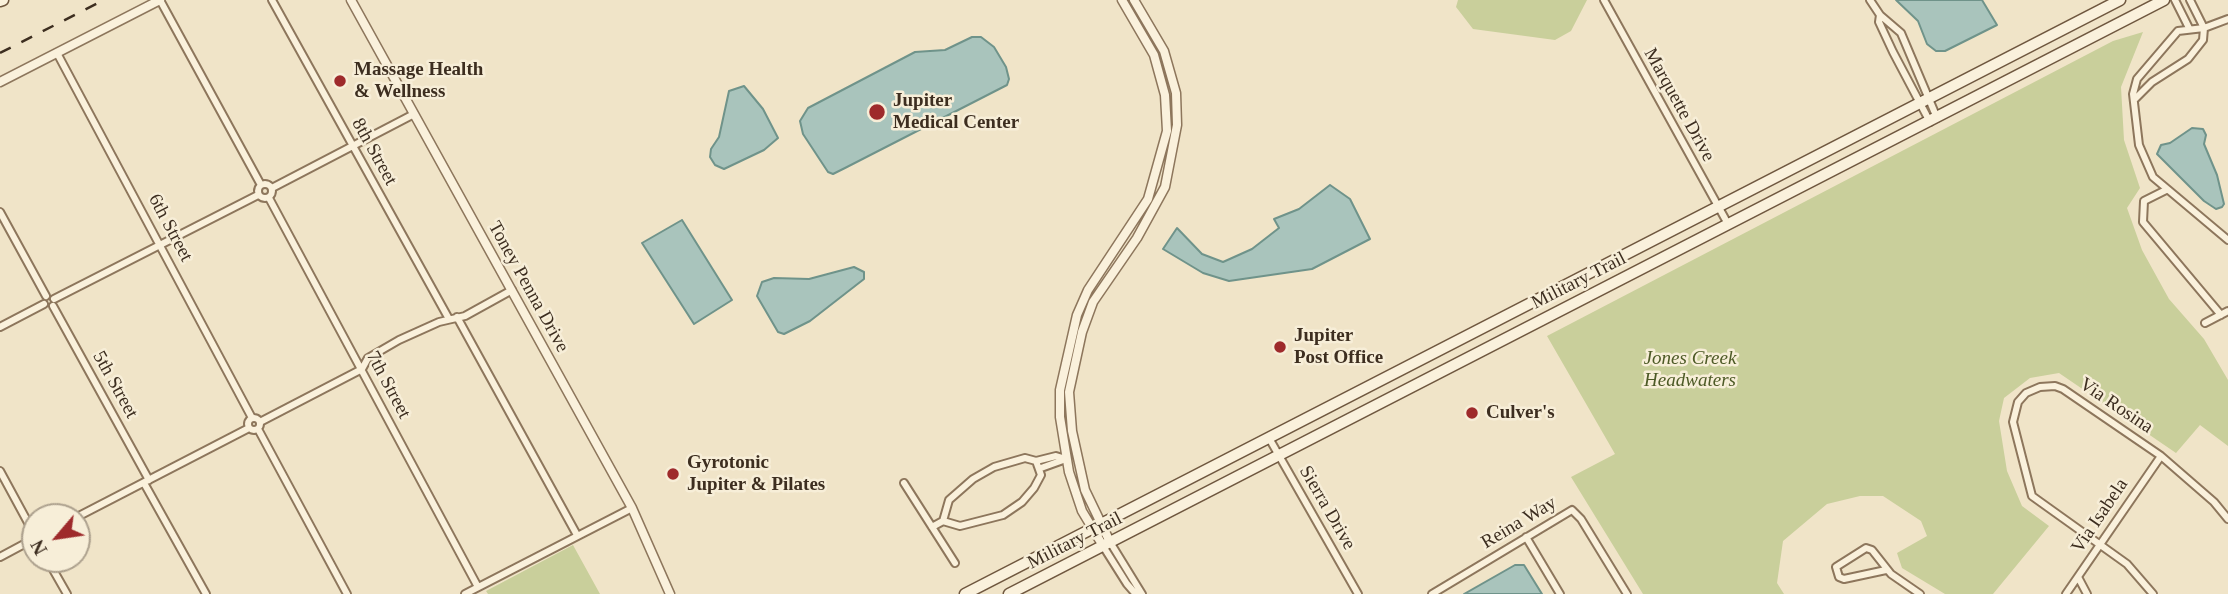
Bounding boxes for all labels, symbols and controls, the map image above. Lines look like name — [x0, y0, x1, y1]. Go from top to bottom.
street label: Marquette Drive — [1638, 44, 1720, 166]
place label: Massage Health & Wellness — [354, 59, 483, 103]
marker: Massage Health & Wellness — [332, 73, 348, 89]
place label: Jupiter Medical Center — [893, 90, 1019, 134]
marker: Jupiter Medical Center — [867, 102, 887, 122]
street label: 8th Street — [346, 114, 402, 190]
street label: 6th Street — [143, 190, 197, 266]
street label: Toney Penna Drive — [483, 217, 573, 357]
street label: Military Trail — [1528, 247, 1630, 315]
place label: Jupiter Post Office — [1294, 325, 1383, 369]
marker: Jupiter Post Office — [1272, 339, 1288, 355]
street label: 5th Street — [87, 347, 143, 423]
street label: 7th Street — [361, 347, 415, 423]
park label: Jones Creek Headwaters — [1644, 348, 1736, 392]
street label: Via Rosina — [2075, 373, 2157, 439]
place label: Culver's — [1486, 402, 1555, 424]
marker: Culver's — [1464, 405, 1480, 421]
place label: Gyrotonic Jupiter & Pilates — [687, 452, 825, 496]
street label: Sierra Drive — [1294, 462, 1360, 554]
marker: Gyrotonic Jupiter & Pilates — [665, 466, 681, 482]
street label: Via Isabela — [2067, 474, 2133, 558]
street label: Reina Way — [1477, 492, 1561, 554]
north arrow — [21, 503, 91, 573]
street label: Military Trail — [1024, 507, 1126, 575]
text: N — [26, 536, 51, 559]

